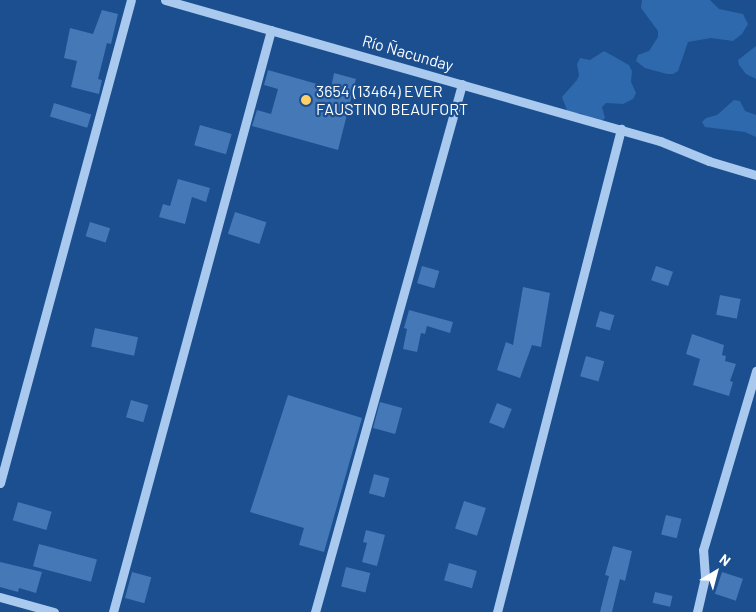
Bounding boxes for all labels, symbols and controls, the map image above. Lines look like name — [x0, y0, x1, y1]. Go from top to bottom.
street label: Río Ñacunday — [360, 31, 456, 75]
place label: 3654 (13464) EVER FAUSTINO BEAUFORT — [316, 81, 468, 119]
marker: 3654 (13464) EVER FAUSTINO BEAUFORT — [300, 94, 312, 106]
north arrow — [691, 547, 741, 597]
text: N — [716, 550, 734, 569]

